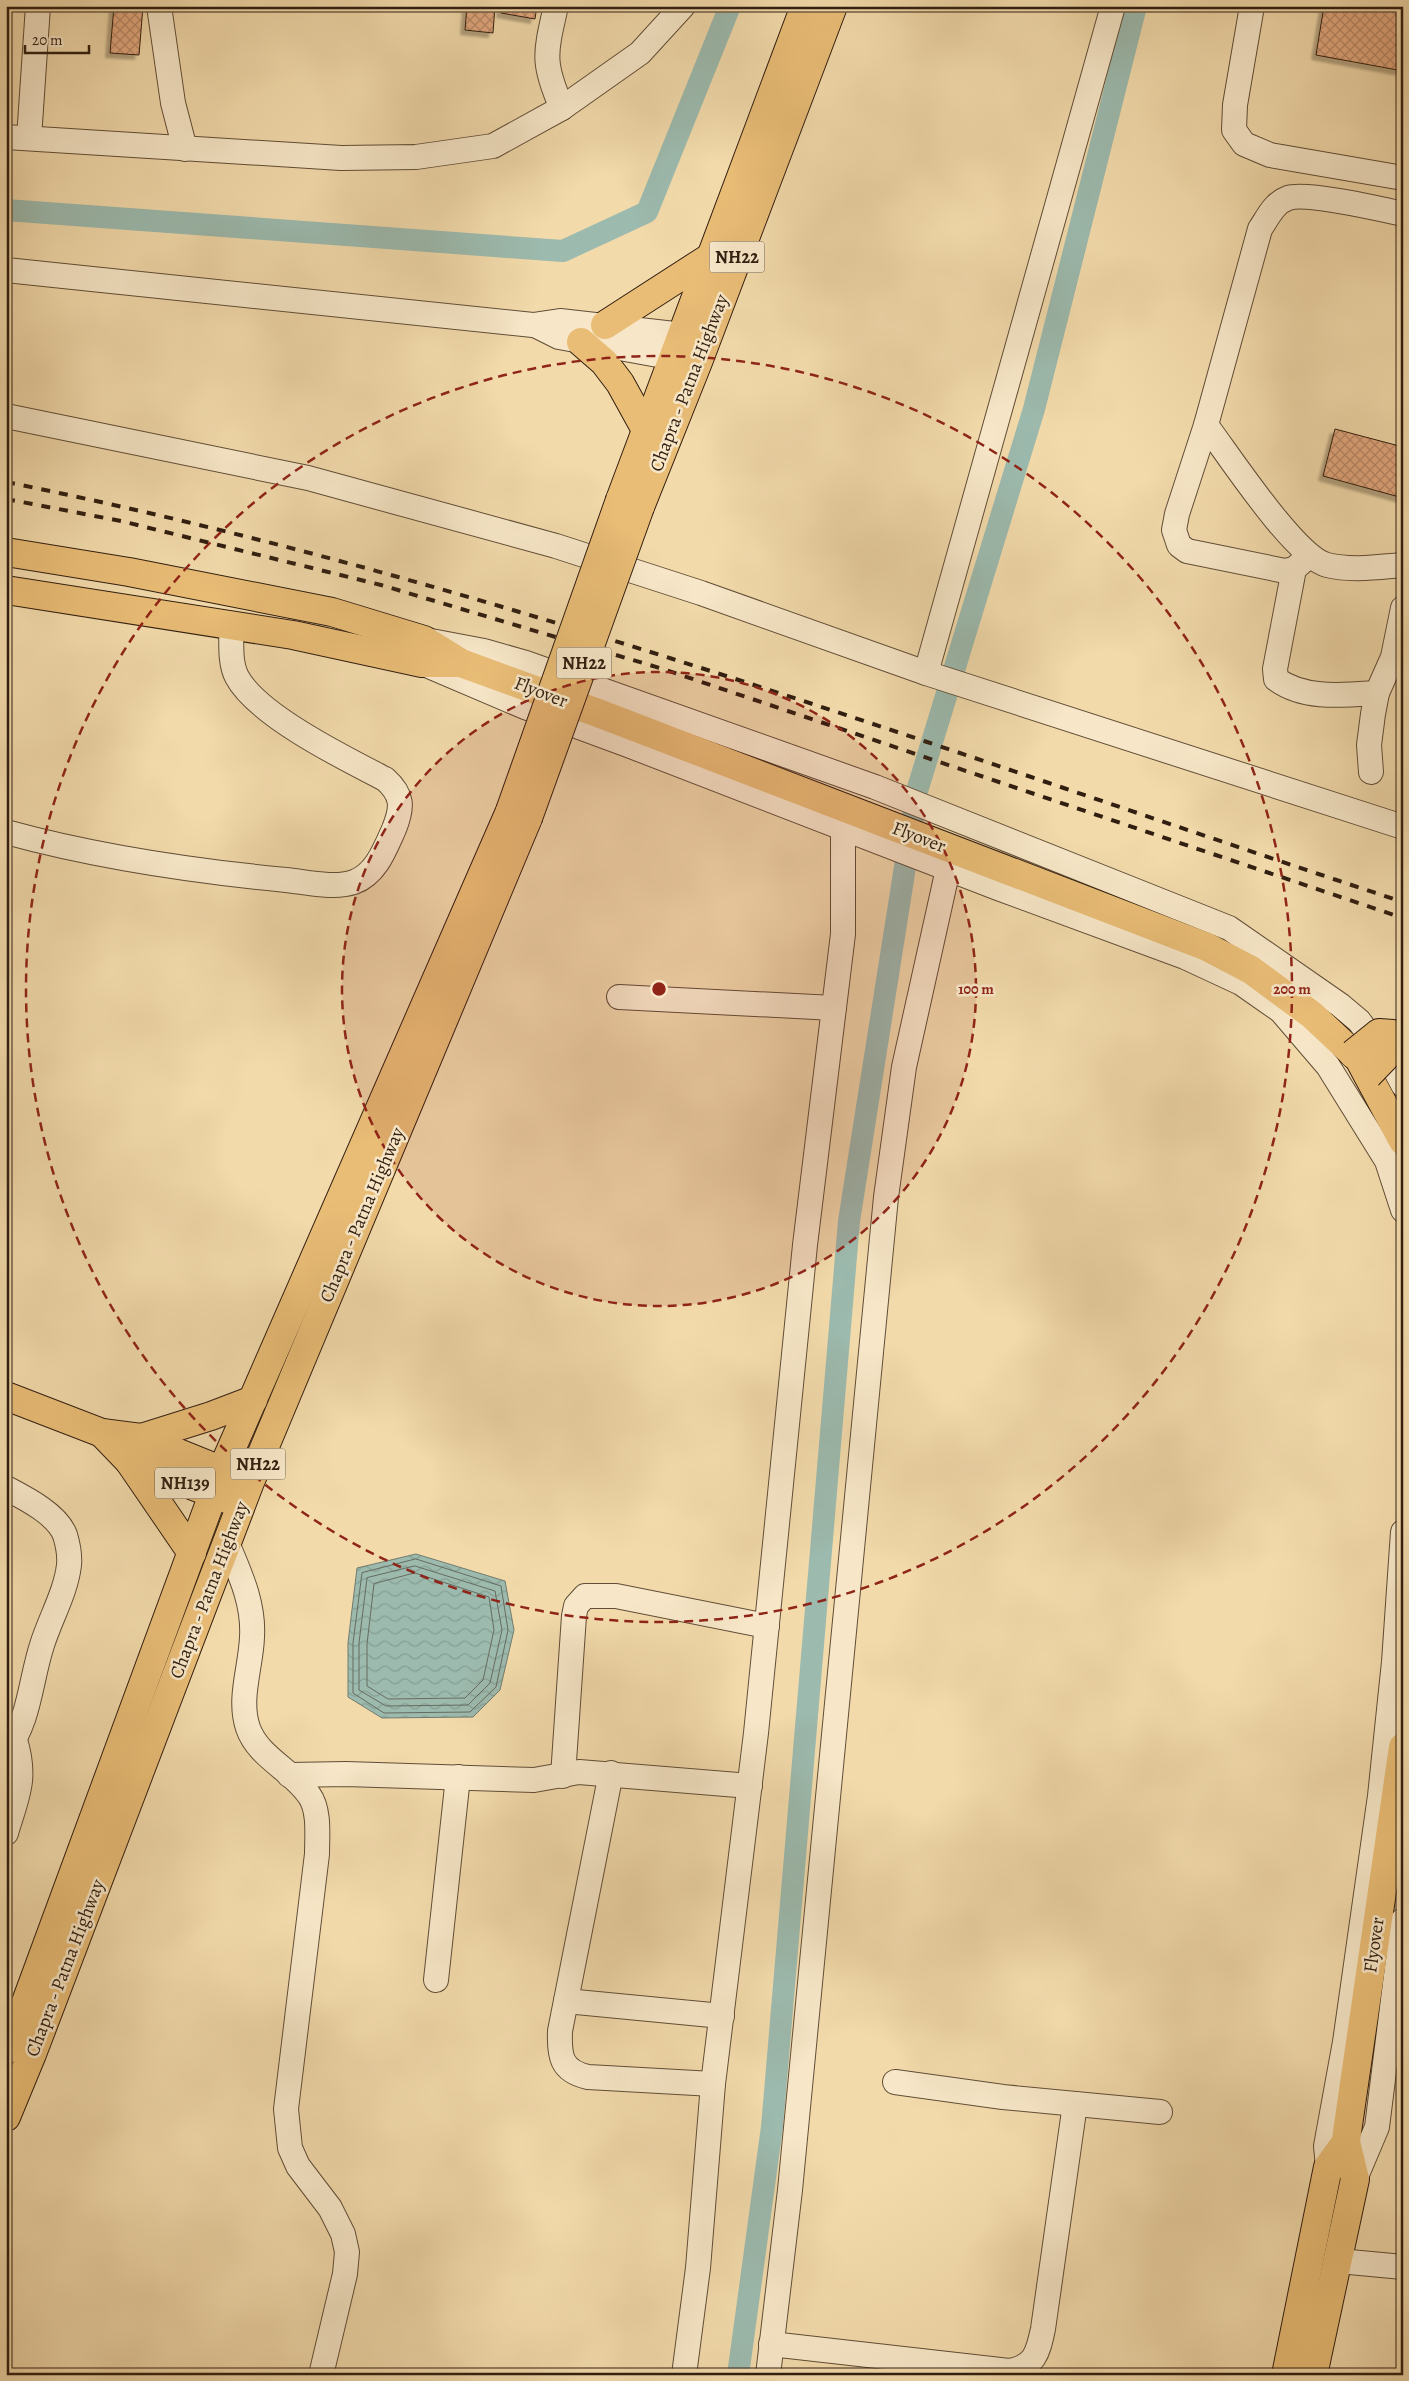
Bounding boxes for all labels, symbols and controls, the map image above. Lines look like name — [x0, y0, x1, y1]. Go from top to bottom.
scale bar — [25, 22, 89, 54]
text: 20 m — [32, 30, 63, 50]
road number: NH22 — [710, 242, 764, 272]
street label: Chapra - Patna Highway — [643, 290, 735, 475]
road number: NH22 — [556, 648, 612, 678]
street label: Flyover — [510, 670, 572, 714]
street label: Flyover — [888, 815, 950, 859]
text: 100 m — [958, 979, 994, 999]
text: 200 m — [1273, 979, 1311, 999]
centre of rings — [650, 980, 668, 998]
street label: Chapra - Patna Highway — [313, 1123, 411, 1307]
road number: NH22 — [230, 1448, 286, 1480]
road number: NH139 — [155, 1468, 215, 1499]
street label: Chapra - Patna Highway — [163, 1497, 255, 1682]
street label: Chapra - Patna Highway — [19, 1875, 111, 2060]
street label: Flyover — [1357, 1916, 1391, 1974]

